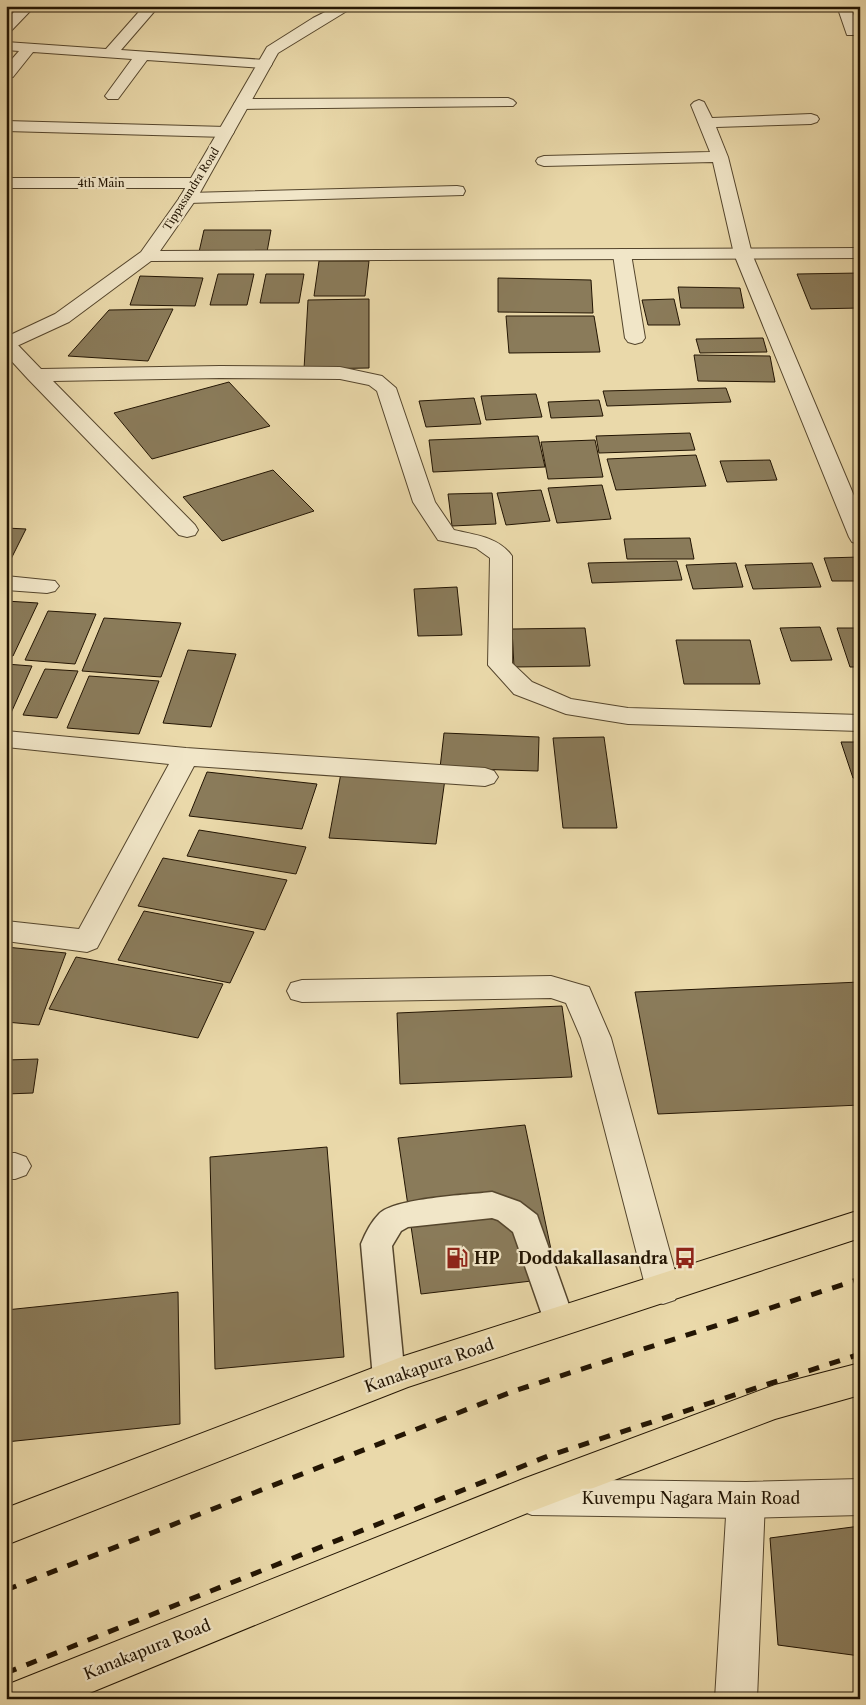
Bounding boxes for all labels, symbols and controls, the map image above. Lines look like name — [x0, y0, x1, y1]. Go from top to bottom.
street label: Tippasandra Road — [160, 145, 222, 233]
street label: 4th Main — [77, 176, 125, 190]
fuel station icon: HP — [444, 1245, 470, 1271]
bus stop icon: Doddakallasandra — [672, 1245, 698, 1271]
place label: HP — [474, 1248, 500, 1268]
place label: Doddakallasandra — [518, 1248, 669, 1268]
street label: Kanakapura Road — [362, 1333, 496, 1396]
street label: Kuvempu Nagara Main Road — [582, 1488, 801, 1508]
street label: Kanakapura Road — [81, 1614, 214, 1684]

